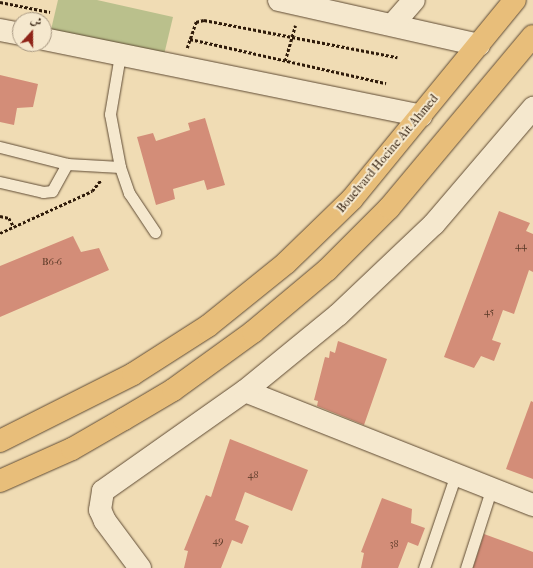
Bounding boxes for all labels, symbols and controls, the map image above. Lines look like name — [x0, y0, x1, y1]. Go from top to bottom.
north arrow — [12, 12, 52, 52]
text: ش — [29, 13, 44, 29]
street label: Bouelvard Hocine Ait Ahmed — [334, 92, 442, 216]
house number: 44 — [515, 241, 527, 253]
house number: B6-6 — [42, 257, 62, 269]
house number: 45 — [484, 307, 494, 319]
house number: 48 — [248, 470, 258, 482]
house number: 49 — [212, 536, 224, 548]
house number: 38 — [389, 539, 399, 551]

